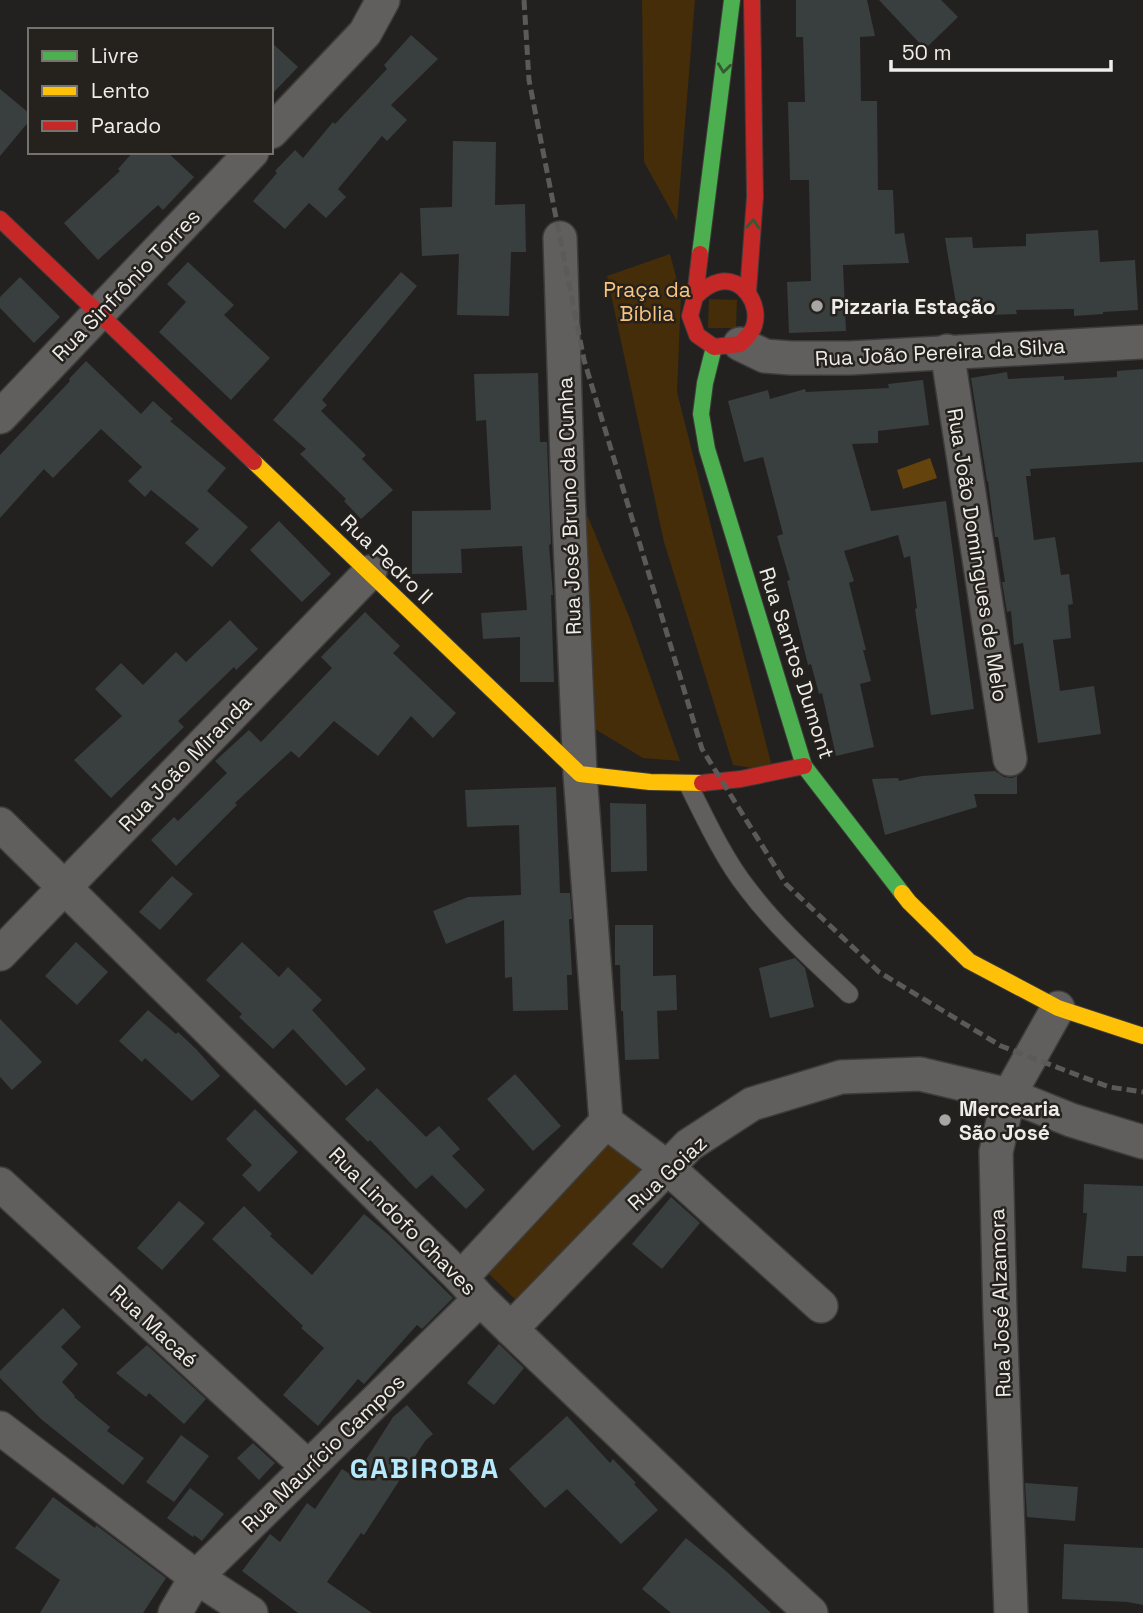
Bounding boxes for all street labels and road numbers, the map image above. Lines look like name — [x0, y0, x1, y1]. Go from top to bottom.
street label: Rua Sinfrônio Torres — [46, 203, 206, 367]
street label: Rua João Pereira da Silva — [814, 332, 1066, 372]
street label: Rua José Bruno da Cunha — [551, 376, 587, 636]
street label: Rua João Domingues de Melo — [941, 406, 1015, 704]
street label: Rua Pedro II — [335, 508, 439, 610]
street label: Rua Santos Dumont — [753, 564, 841, 762]
street label: Rua João Miranda — [113, 689, 257, 837]
street label: Rua Goiaz — [622, 1130, 712, 1216]
street label: Rua Lindofo Chaves — [323, 1141, 483, 1301]
street label: Rua José Alzamora — [983, 1208, 1017, 1398]
street label: Rua Macaé — [104, 1279, 204, 1373]
street label: Rua Maurício Campos — [236, 1368, 410, 1538]

